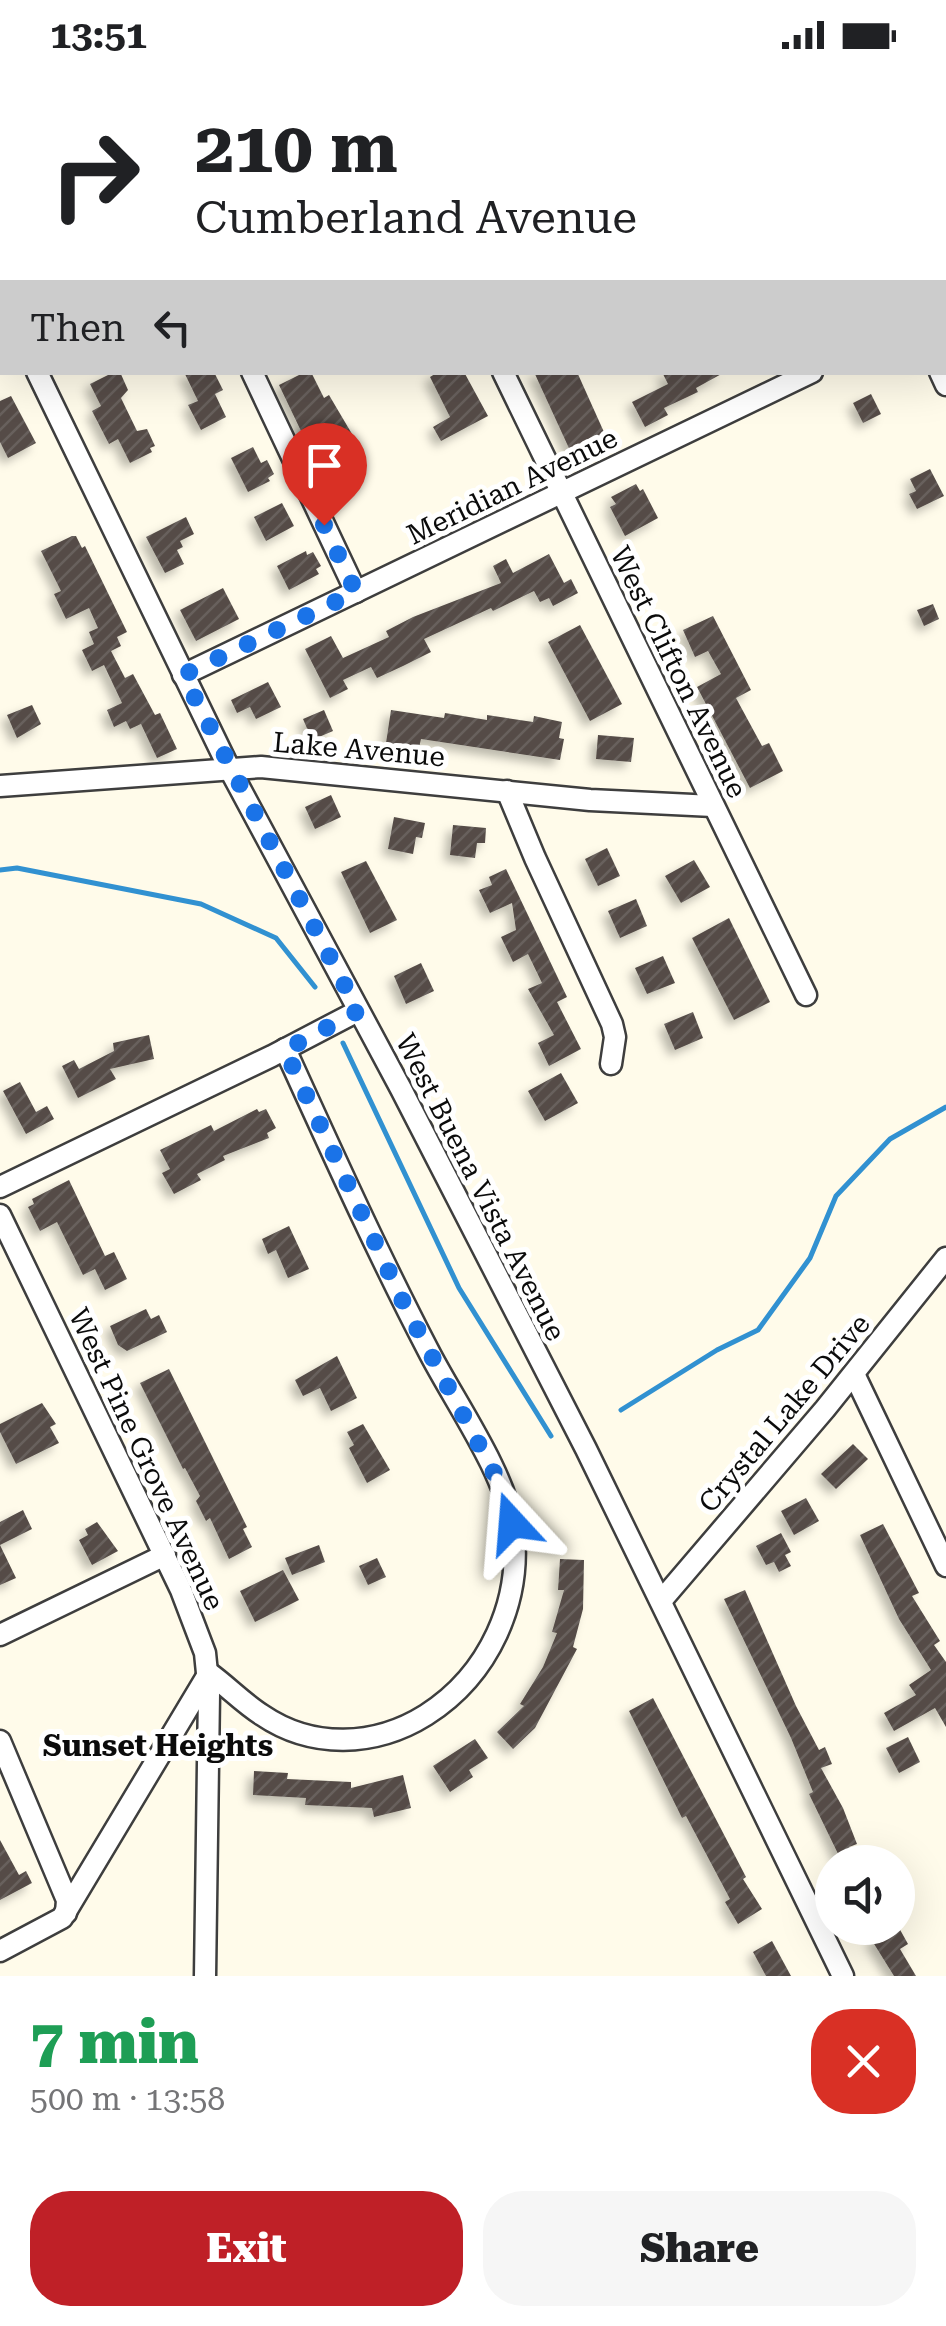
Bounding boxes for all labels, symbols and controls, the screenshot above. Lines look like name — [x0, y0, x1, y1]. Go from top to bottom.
text: 13:51 — [50, 13, 147, 57]
text: 210 m — [195, 107, 398, 189]
icon: right — [30, 110, 160, 240]
text: Cumberland Avenue — [195, 191, 637, 244]
icon: left — [145, 300, 200, 355]
text: Then — [30, 306, 125, 350]
street label: Meridian Avenue — [402, 421, 623, 552]
pin — [282, 423, 367, 526]
icon: arrive — [297, 438, 352, 493]
street label: West Clifton Avenue — [603, 541, 754, 803]
street label: Lake Avenue — [272, 726, 446, 773]
street label: West Buena Vista Avenue — [389, 1028, 572, 1346]
street label: West Pine Grove Avenue — [62, 1303, 231, 1615]
street label: Crystal Lake Drive — [692, 1308, 877, 1519]
position arrow — [460, 1471, 564, 1575]
district label: Sunset Heights — [43, 1728, 273, 1763]
map controls — [815, 1845, 915, 1945]
button: sound — [815, 1845, 915, 1945]
text: 7 min — [30, 2007, 199, 2078]
button: close — [811, 2009, 916, 2114]
text: 500 m · 13:58 — [30, 2080, 225, 2118]
button: Exit — [30, 2191, 463, 2306]
button: Share — [483, 2191, 916, 2306]

